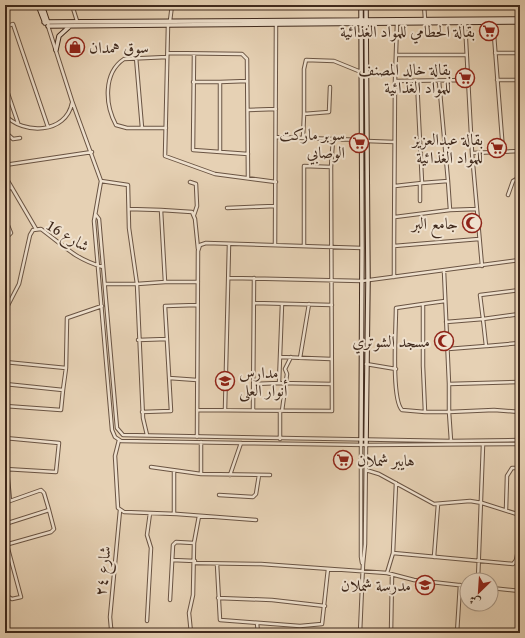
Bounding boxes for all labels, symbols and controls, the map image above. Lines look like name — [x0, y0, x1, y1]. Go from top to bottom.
place label: بقالة الحطامي للمواد الغذائية — [340, 19, 475, 44]
supermarket icon: بقالة الحطامي للمواد الغذائية — [478, 20, 500, 42]
place label: سوق همدان — [89, 35, 149, 59]
shop icon: سوق همدان — [64, 36, 86, 58]
place label: بقالة خالد المصنف للمواد الغذائية — [358, 57, 451, 99]
supermarket icon: بقالة خالد المصنف للمواد الغذائية — [454, 67, 476, 89]
place label: سوبر ماركت الوصابي — [279, 122, 345, 165]
place label: بقالة عبدالعزيز للمواد الغذائية — [410, 127, 483, 169]
supermarket icon: سوبر ماركت الوصابي — [348, 132, 370, 154]
supermarket icon: بقالة عبدالعزيز للمواد الغذائية — [486, 137, 508, 159]
place label: جامع البر — [410, 211, 458, 239]
mosque icon: جامع البر — [461, 212, 483, 234]
street label: شارع 16 — [41, 213, 94, 259]
place label: مسجد الشوتري — [352, 329, 430, 354]
mosque icon: مسجد الشوتري — [433, 330, 455, 352]
place label: مدارس أنوار العلى — [239, 360, 288, 402]
school or university icon: مدارس أنوار العلى — [214, 370, 236, 392]
place label: هايبر شملان — [357, 448, 415, 472]
supermarket icon: هايبر شملان — [332, 449, 354, 471]
street label: شارع ٢٤ — [87, 545, 119, 597]
north arrow — [459, 572, 499, 612]
place label: مدرسة شملان — [341, 573, 411, 597]
school or university icon: مدرسة شملان — [414, 574, 436, 596]
text: ش — [466, 591, 483, 611]

